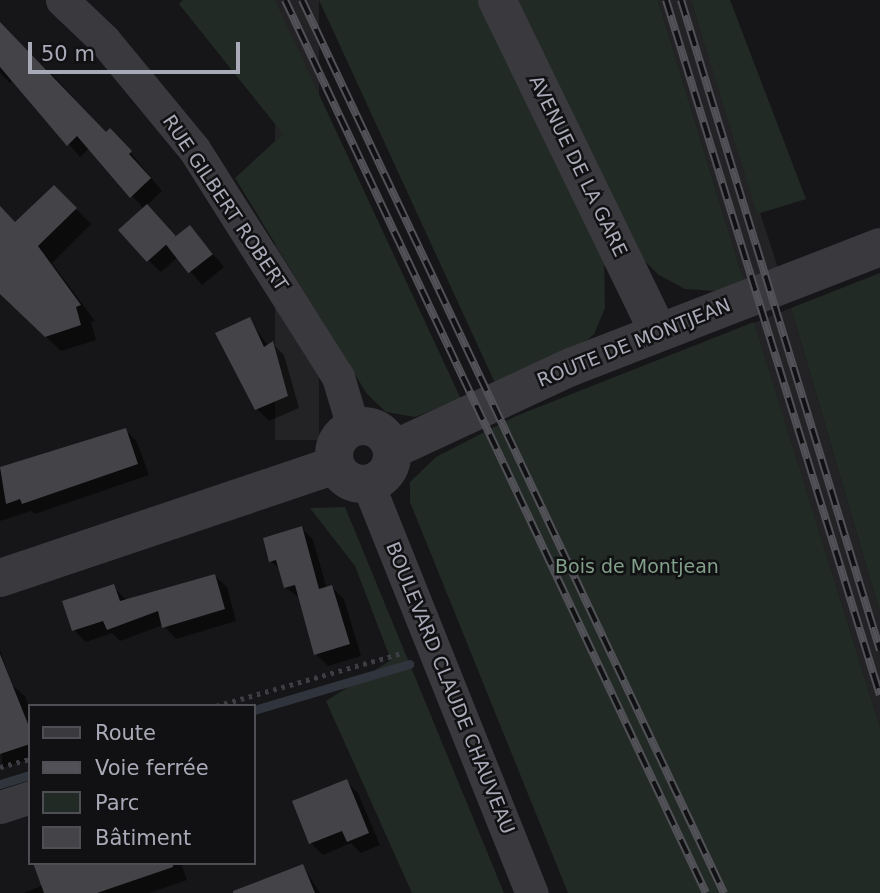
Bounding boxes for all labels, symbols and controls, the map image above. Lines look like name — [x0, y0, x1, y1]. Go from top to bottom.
scale bar — [32, 28, 243, 72]
text: 50 m — [41, 42, 95, 66]
street label: AVENUE DE LA GARE — [524, 72, 632, 260]
street label: RUE GILBERT ROBERT — [158, 111, 292, 295]
street label: ROUTE DE MONTJEAN — [534, 294, 734, 392]
street label: BOULEVARD CLAUDE CHAUVEAU — [381, 539, 519, 837]
park label: Bois de Montjean — [555, 556, 719, 578]
legend — [28, 704, 256, 865]
text: Route — [95, 721, 156, 745]
text: Voie ferrée — [95, 756, 209, 780]
text: Parc — [95, 791, 139, 815]
text: Bâtiment — [95, 826, 191, 850]

